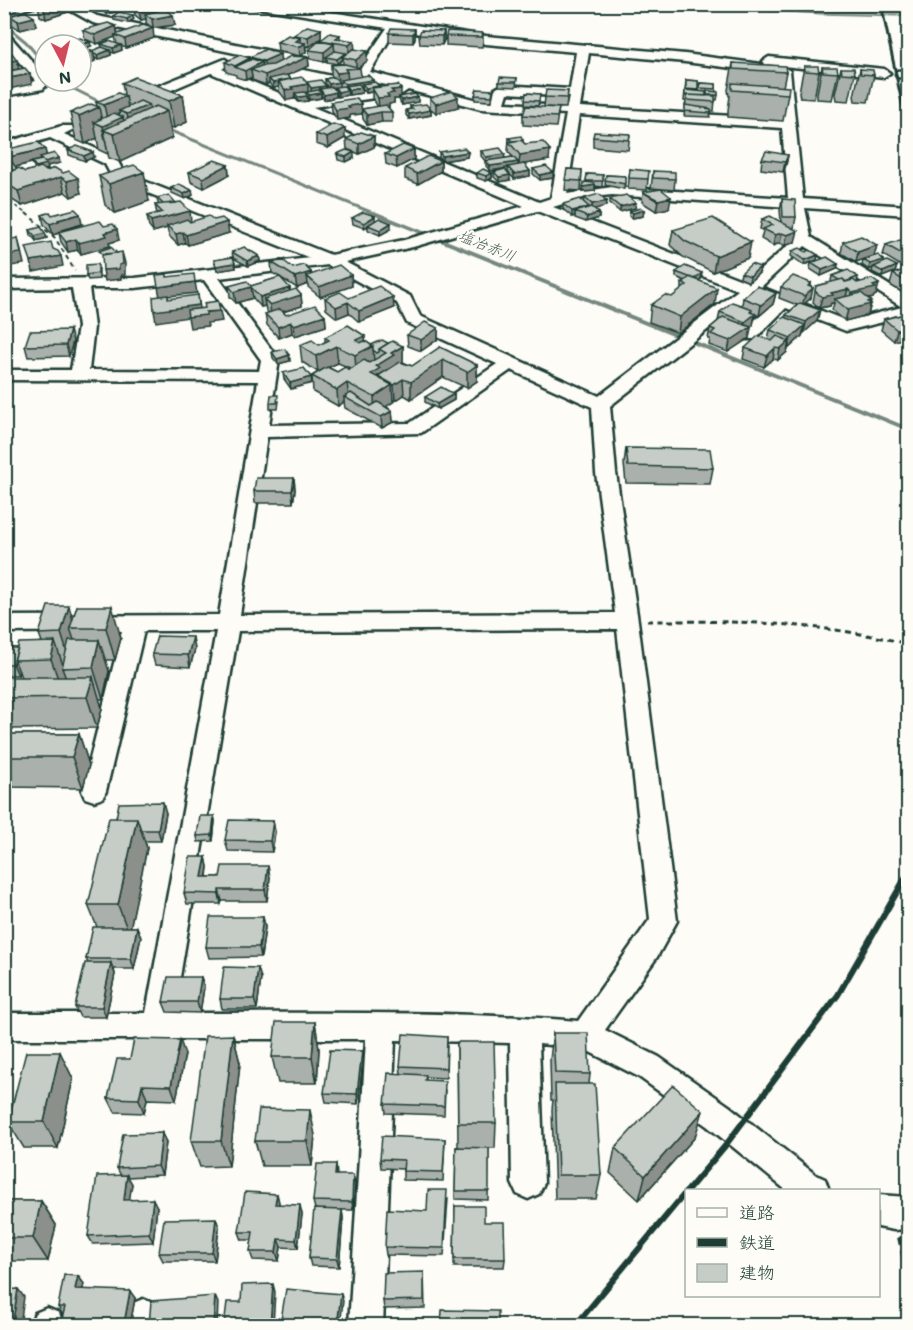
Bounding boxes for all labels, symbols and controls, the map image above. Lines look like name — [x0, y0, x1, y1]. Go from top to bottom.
north arrow — [33, 33, 93, 93]
text: N — [58, 67, 72, 90]
water label: 塩冶赤川 — [456, 225, 519, 266]
legend — [685, 1189, 880, 1297]
text: 道路 — [739, 1200, 775, 1224]
text: 鉄道 — [739, 1230, 775, 1254]
text: 建物 — [739, 1260, 775, 1284]

